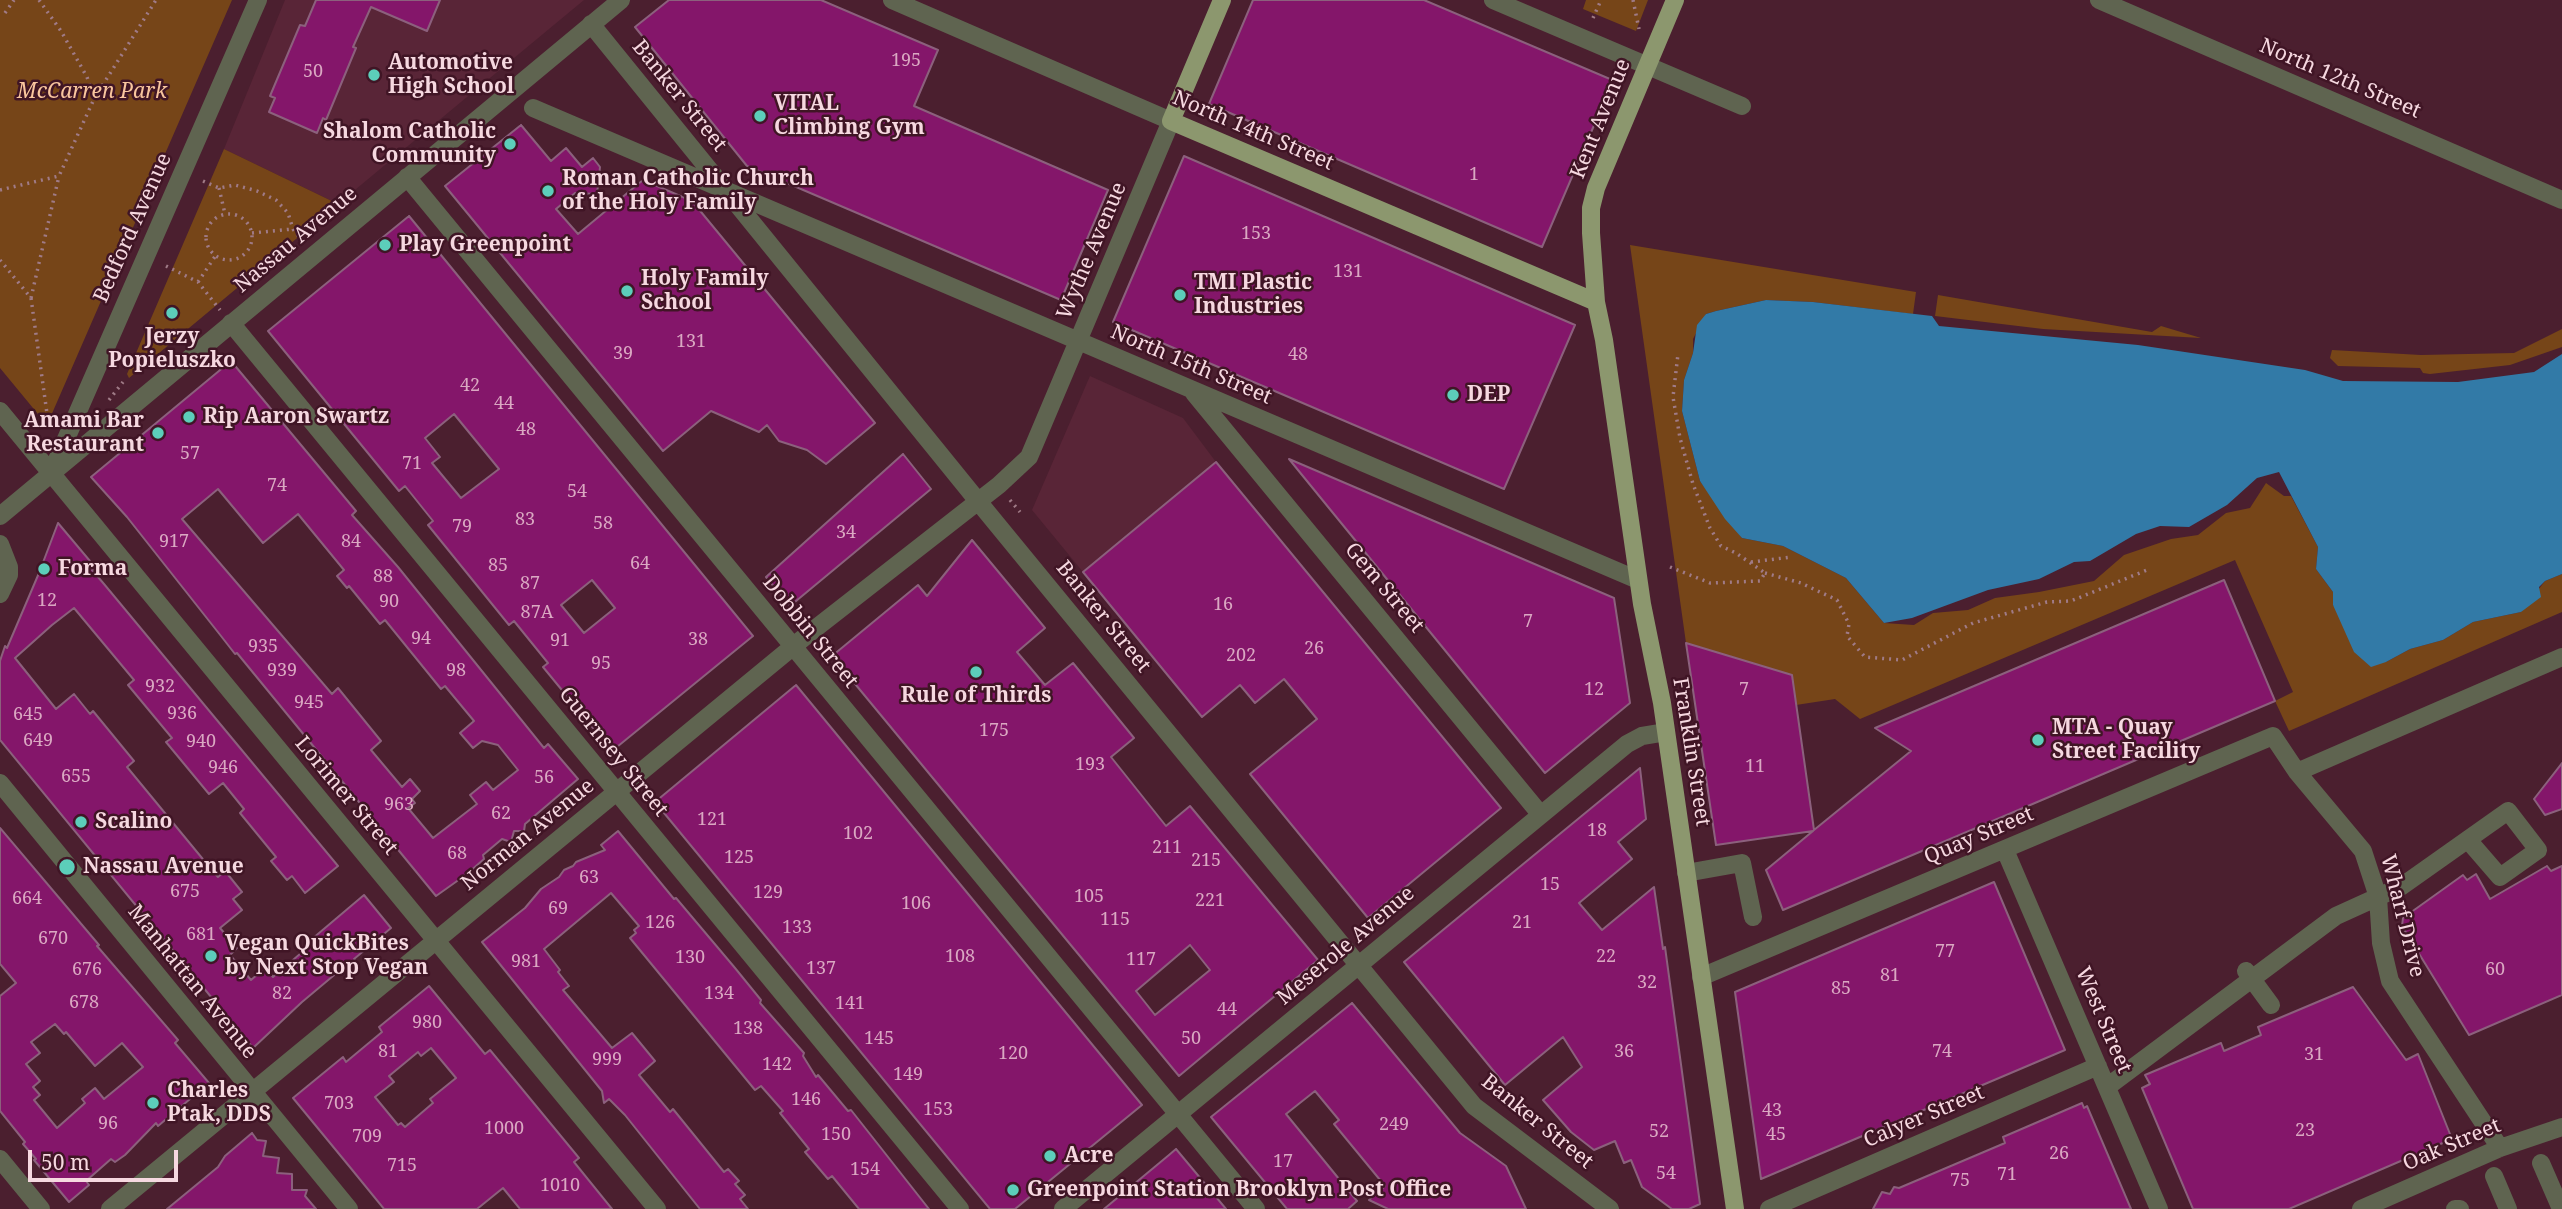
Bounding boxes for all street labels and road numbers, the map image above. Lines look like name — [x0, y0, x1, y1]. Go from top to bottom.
street label: North 12th Street — [2256, 34, 2424, 124]
street label: Banker Street — [626, 35, 732, 157]
street label: Kent Avenue — [1566, 55, 1636, 183]
street label: North 14th Street — [1169, 86, 1337, 176]
street label: Bedford Avenue — [89, 149, 177, 307]
street label: Wythe Avenue — [1052, 179, 1132, 323]
street label: Nassau Avenue — [230, 181, 362, 299]
street label: North 15th Street — [1107, 320, 1275, 410]
street label: Gem Street — [1339, 538, 1429, 638]
street label: Banker Street — [1050, 556, 1156, 678]
street label: Dobbin Street — [757, 571, 863, 693]
street label: Franklin Street — [1667, 676, 1715, 828]
street label: Guernsey Street — [553, 682, 673, 822]
street label: Lorimer Street — [289, 732, 403, 860]
street label: Norman Avenue — [456, 774, 600, 896]
street label: Quay Street — [1921, 802, 2037, 870]
street label: Wharf Drive — [2375, 852, 2429, 980]
street label: Meserole Avenue — [1272, 881, 1420, 1011]
street label: Manhattan Avenue — [122, 900, 262, 1064]
street label: West Street — [2069, 963, 2137, 1077]
street label: Banker Street — [1476, 1069, 1598, 1175]
street label: Calyer Street — [1860, 1080, 1988, 1154]
street label: Oak Street — [2399, 1113, 2505, 1177]

